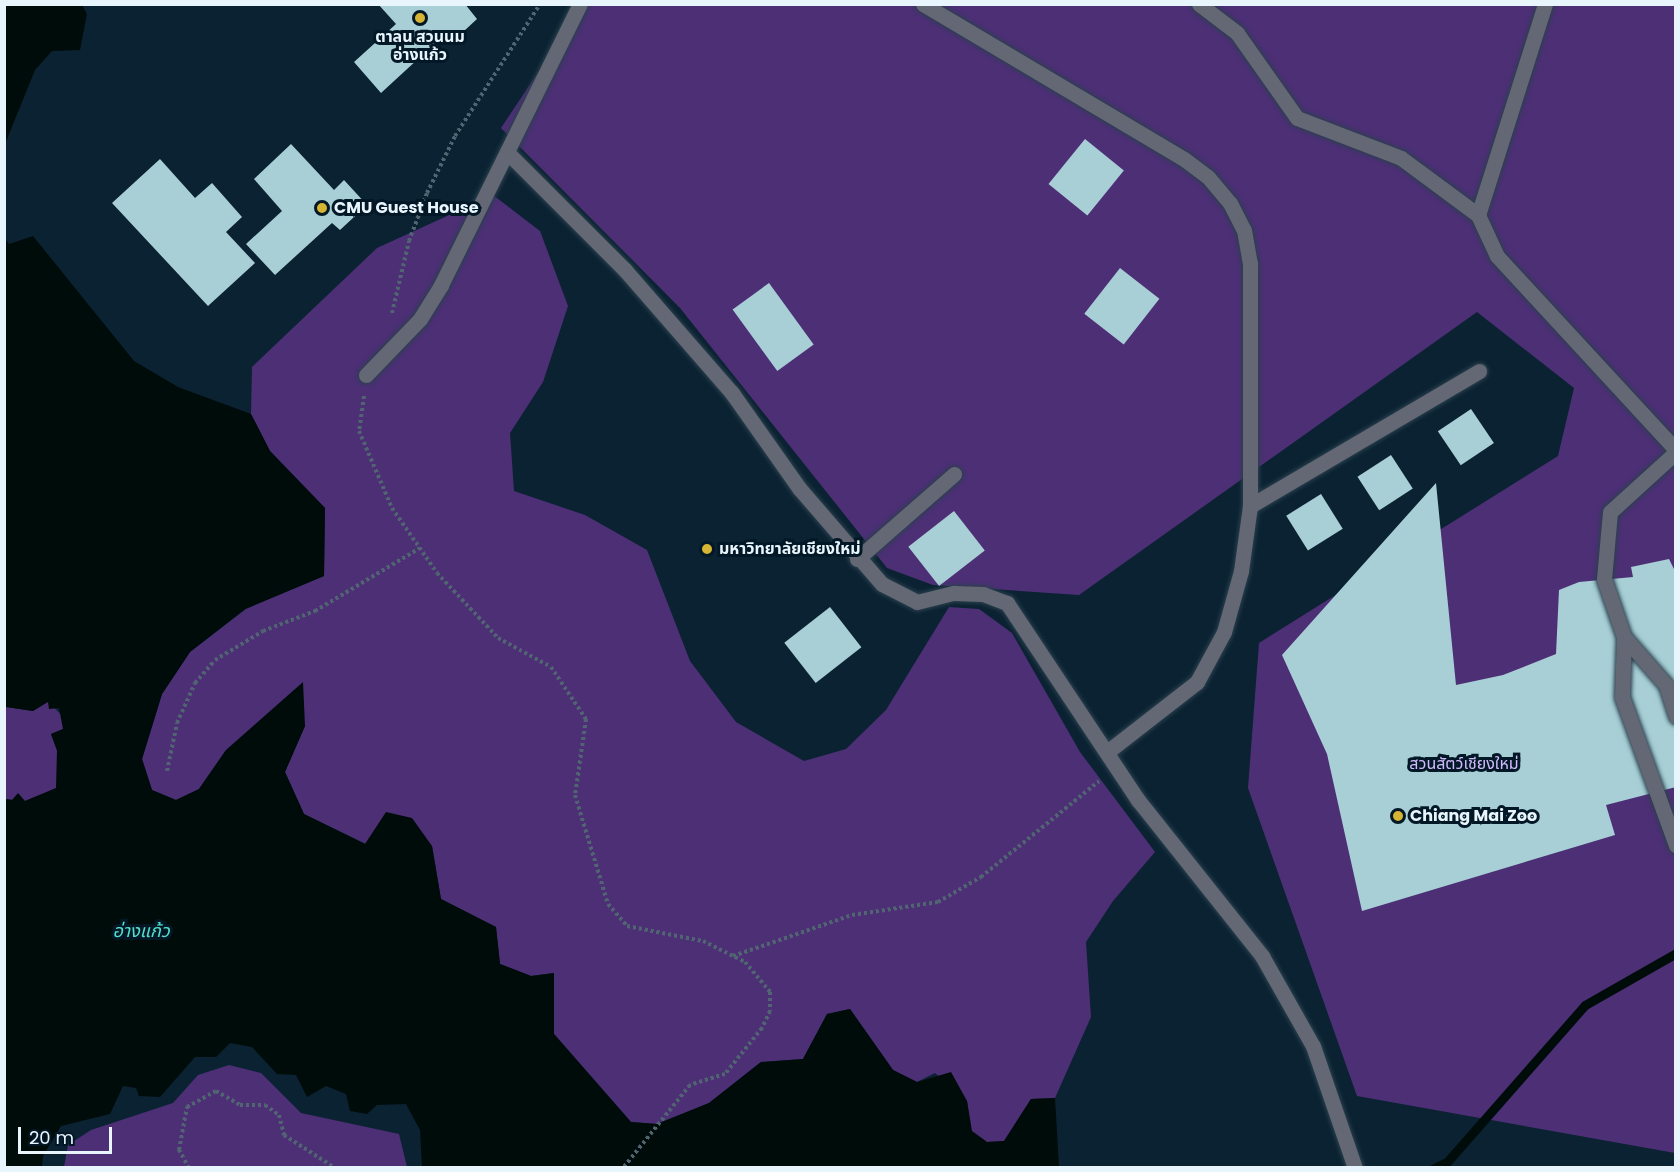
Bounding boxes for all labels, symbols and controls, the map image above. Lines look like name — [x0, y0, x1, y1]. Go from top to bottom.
marker: ตาลน สวนนม อ่างแก้ว — [413, 11, 427, 25]
place label: ตาลน สวนนม อ่างแก้ว — [375, 27, 465, 65]
place label: CMU Guest House — [334, 198, 479, 218]
marker: CMU Guest House — [315, 201, 329, 215]
place label: มหาวิทยาลัยเชียงใหม่ — [719, 539, 861, 559]
marker: มหาวิทยาลัยเชียงใหม่ — [700, 542, 714, 556]
park label: สวนสัตว์เชียงใหม่ — [1409, 754, 1519, 774]
place label: Chiang Mai Zoo — [1410, 806, 1537, 826]
marker: Chiang Mai Zoo — [1391, 809, 1405, 823]
water label: อ่างแก้ว — [112, 920, 170, 942]
scale bar — [21, 1115, 116, 1153]
text: 20 m — [29, 1125, 74, 1150]

